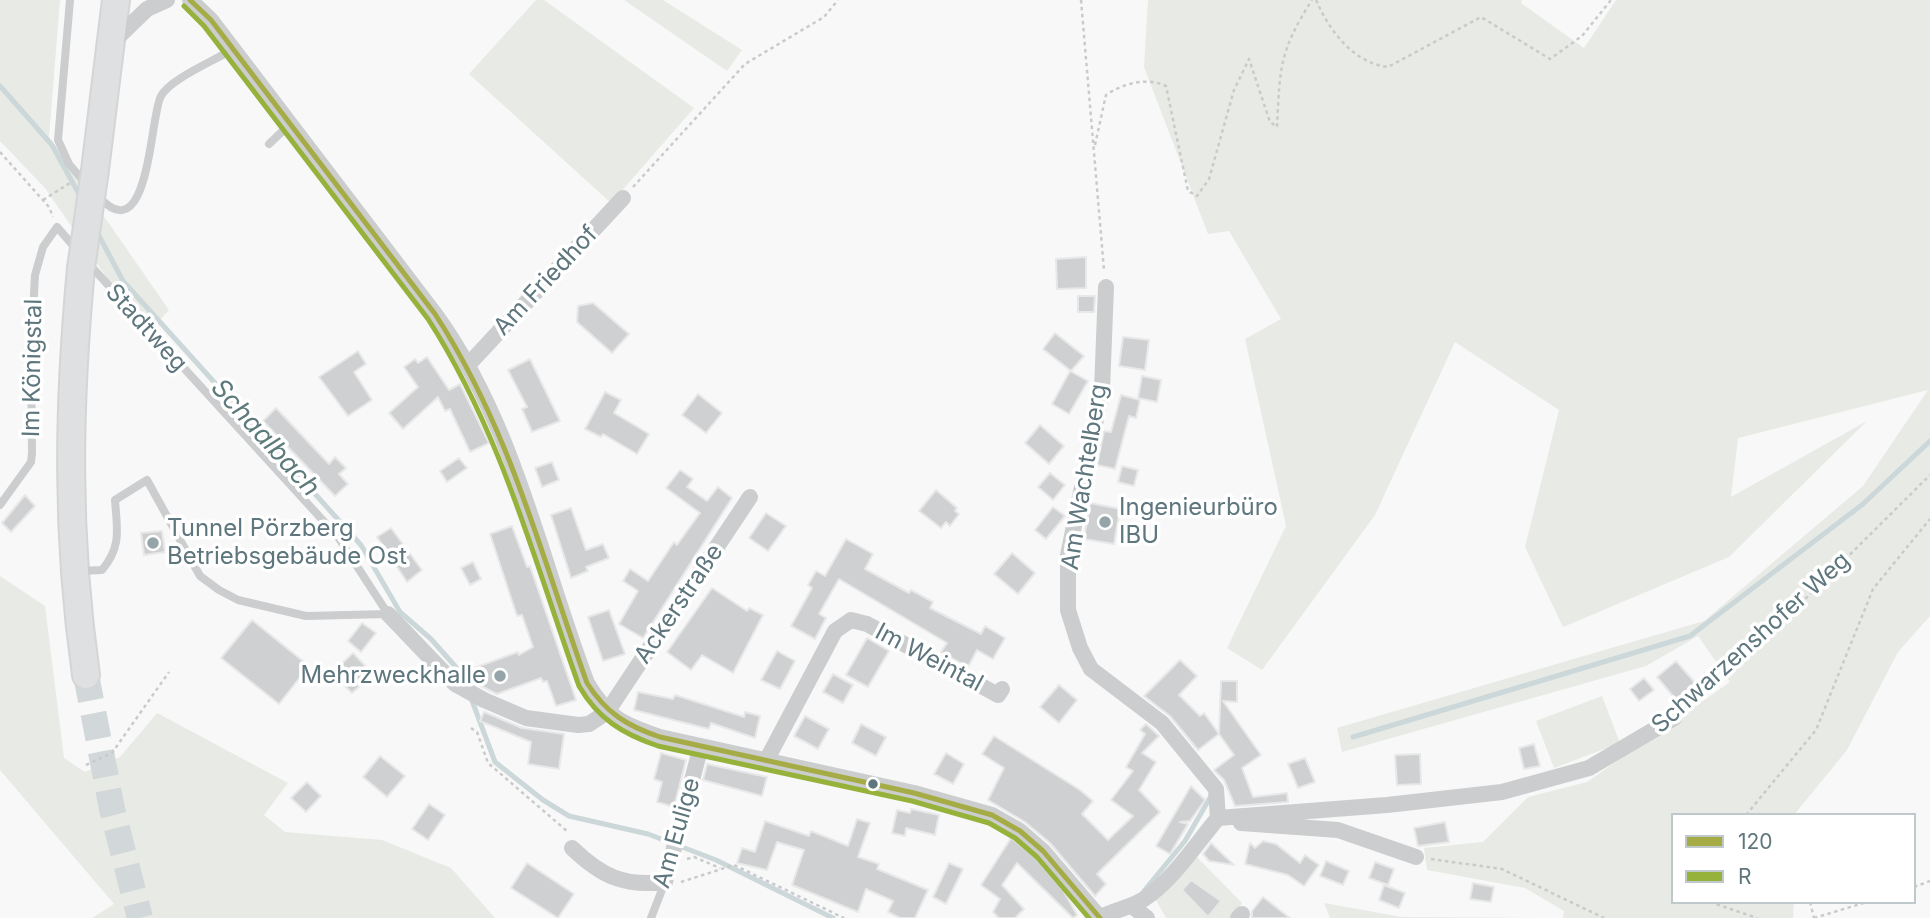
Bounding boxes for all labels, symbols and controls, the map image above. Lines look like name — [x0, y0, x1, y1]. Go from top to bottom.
street label: Am Friedhof — [488, 220, 604, 342]
street label: Stadtweg — [99, 278, 193, 378]
street label: Im Königstal — [17, 299, 49, 437]
water label: Schaalbach — [204, 373, 326, 503]
street label: Am Wachtelberg — [1056, 382, 1114, 572]
place label: Ingenieurbüro IBU — [1119, 494, 1278, 550]
marker: Ingenieurbüro IBU — [1097, 514, 1113, 530]
place label: Tunnel Pörzberg Betriebsgebäude Ost — [167, 515, 407, 571]
marker: Tunnel Pörzberg Betriebsgebäude Ost — [145, 535, 161, 551]
street label: Ackerstraße — [629, 539, 729, 669]
street label: Schwarzenshofer Weg — [1646, 546, 1856, 740]
street label: Im Weintal — [870, 618, 988, 698]
place label: Mehrzweckhalle — [300, 662, 486, 690]
marker: Mehrzweckhalle — [492, 668, 508, 684]
street label: Am Eulige — [648, 775, 706, 891]
unlabelled marker — [866, 777, 880, 791]
legend — [1671, 813, 1916, 904]
text: 120 — [1738, 829, 1773, 854]
text: R — [1738, 864, 1752, 889]

